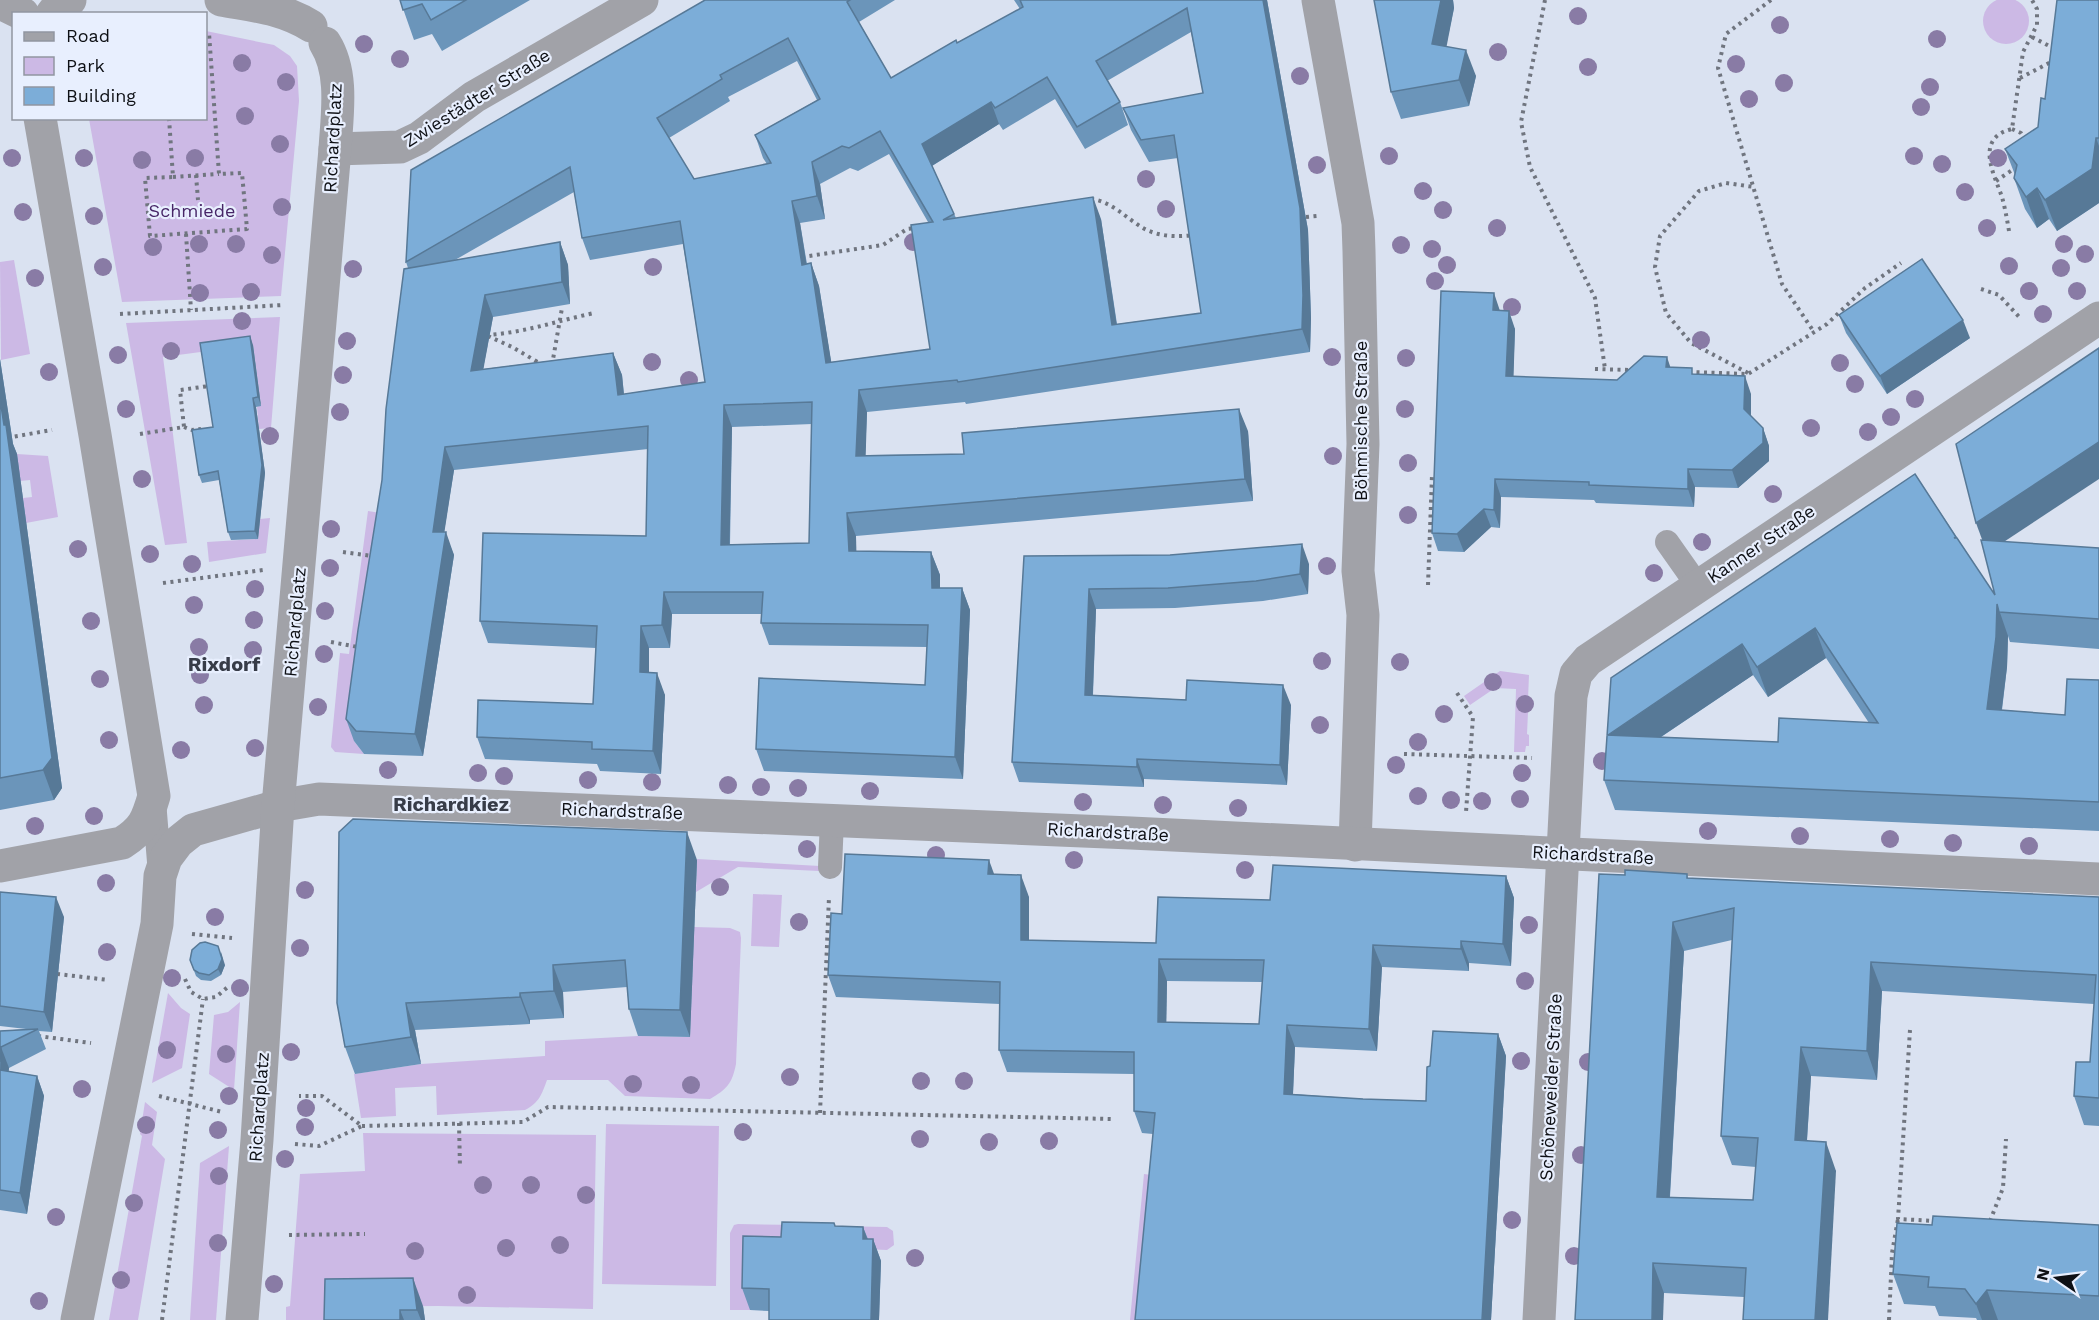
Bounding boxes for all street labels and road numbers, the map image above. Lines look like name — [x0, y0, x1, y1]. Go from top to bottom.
street label: Zwiestädter Straße — [400, 44, 554, 151]
street label: Richardplatz — [319, 82, 346, 194]
street label: Böhmische Straße — [1350, 341, 1371, 501]
street label: Kanner Straße — [1703, 500, 1819, 587]
street label: Richardplatz — [279, 566, 310, 678]
street label: Richardstraße — [561, 798, 683, 823]
street label: Richardstraße — [1046, 818, 1170, 845]
street label: Richardstraße — [1531, 841, 1655, 868]
street label: Schöneweider Straße — [1535, 993, 1566, 1181]
street label: Richardplatz — [244, 1051, 273, 1163]

